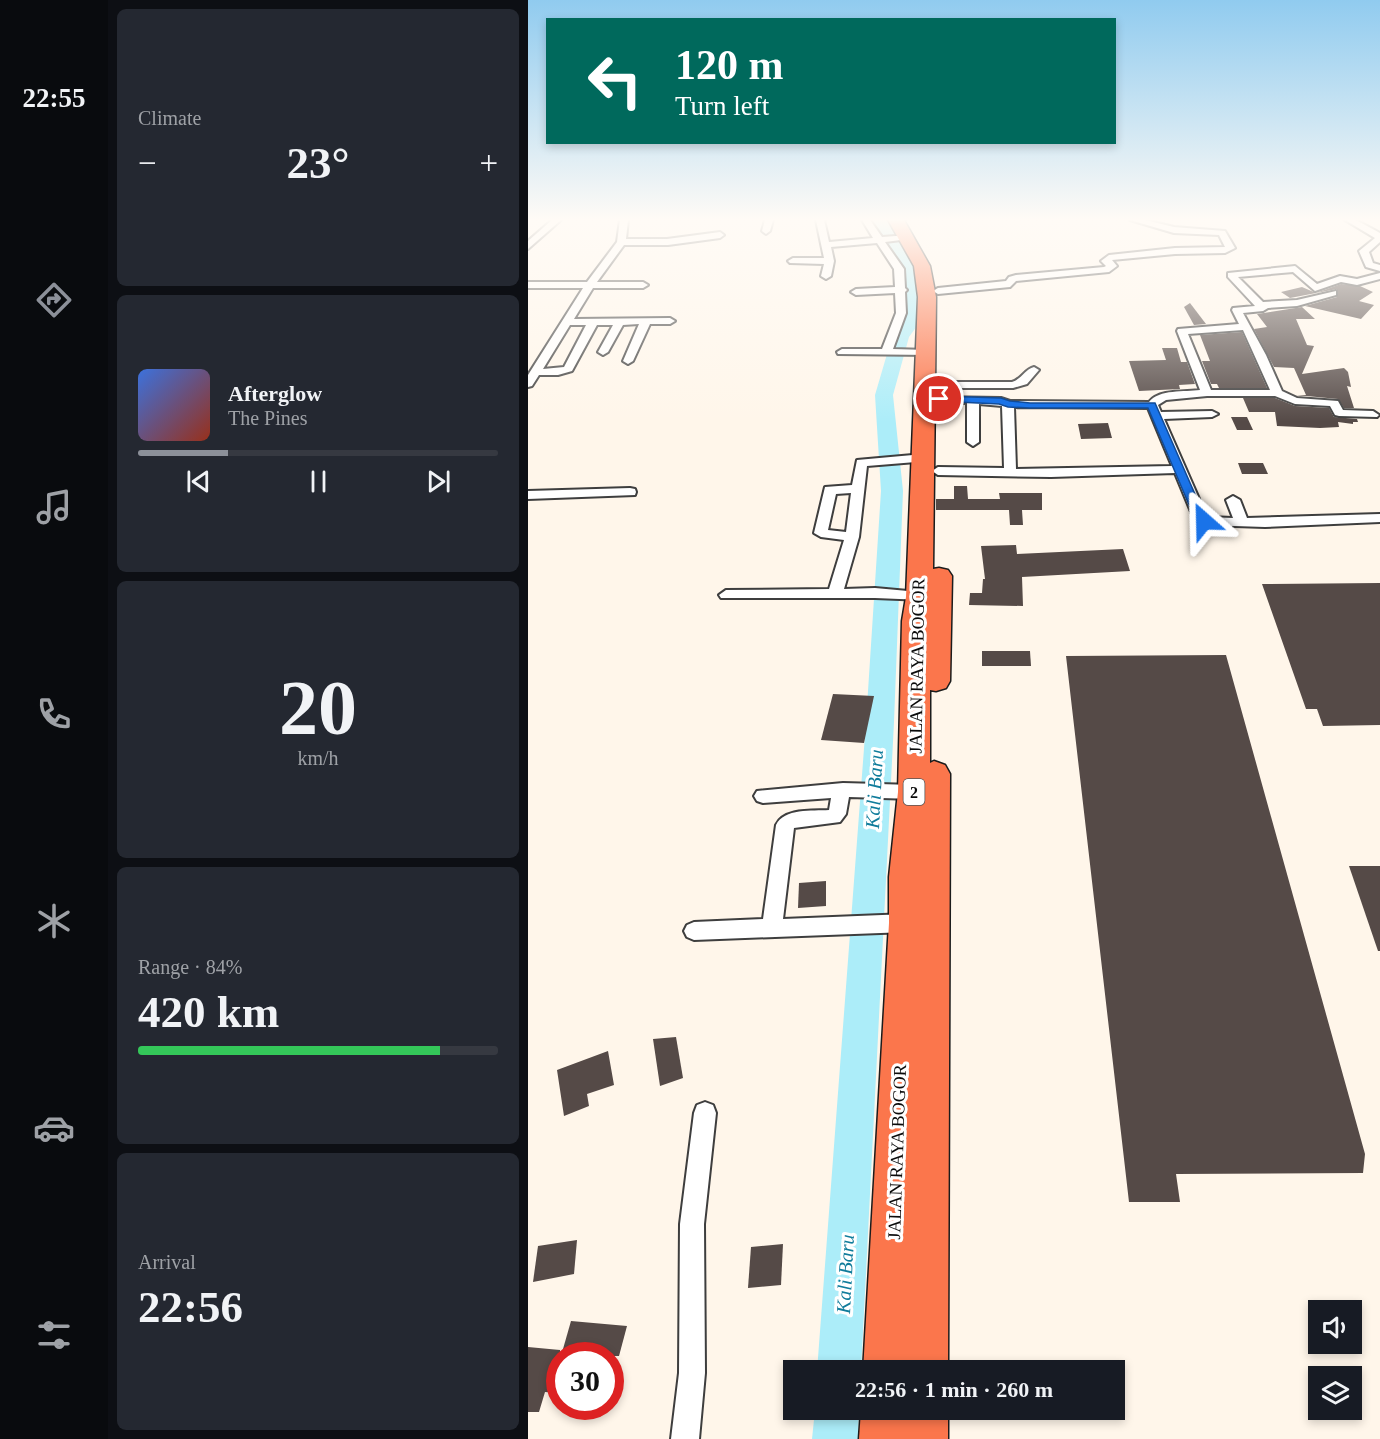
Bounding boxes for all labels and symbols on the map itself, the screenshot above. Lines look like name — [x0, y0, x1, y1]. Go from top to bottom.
pin — [913, 373, 964, 424]
position arrow — [1172, 489, 1236, 553]
street label: JALAN RAYA BOGOR — [905, 578, 929, 754]
water label: Kali Baru — [861, 749, 887, 830]
road number: 2 — [904, 779, 924, 805]
street label: JALAN RAYA BOGOR — [884, 1064, 910, 1240]
water label: Kali Baru — [832, 1234, 858, 1315]
speed limit sign: 30 — [546, 1342, 624, 1420]

